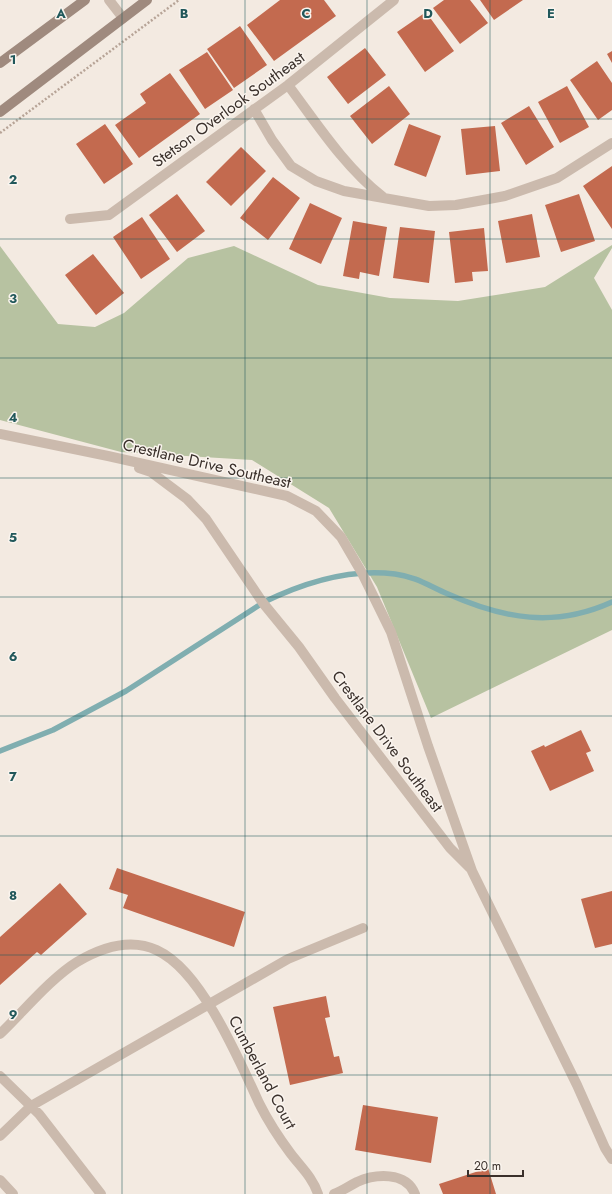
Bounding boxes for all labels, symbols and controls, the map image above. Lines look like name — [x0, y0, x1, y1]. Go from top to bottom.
text: A — [55, 4, 66, 23]
text: B — [180, 4, 189, 23]
text: C — [301, 4, 311, 23]
text: D — [423, 4, 433, 23]
text: E — [547, 4, 555, 23]
street label: Stetson Overlook Southeast — [147, 46, 310, 173]
text: 1 — [10, 50, 16, 69]
text: 2 — [9, 170, 17, 189]
text: 3 — [9, 289, 17, 308]
text: 4 — [8, 408, 18, 427]
street label: Crestlane Drive Southeast — [120, 433, 294, 494]
text: 5 — [9, 528, 17, 547]
text: 6 — [9, 647, 18, 666]
street label: Crestlane Drive Southeast — [327, 666, 449, 817]
text: 7 — [9, 767, 17, 786]
text: 8 — [9, 886, 17, 905]
text: 9 — [9, 1005, 18, 1024]
street label: Cumberland Court — [223, 1011, 302, 1133]
scale bar — [468, 1152, 523, 1178]
text: 20 m — [474, 1157, 501, 1175]

